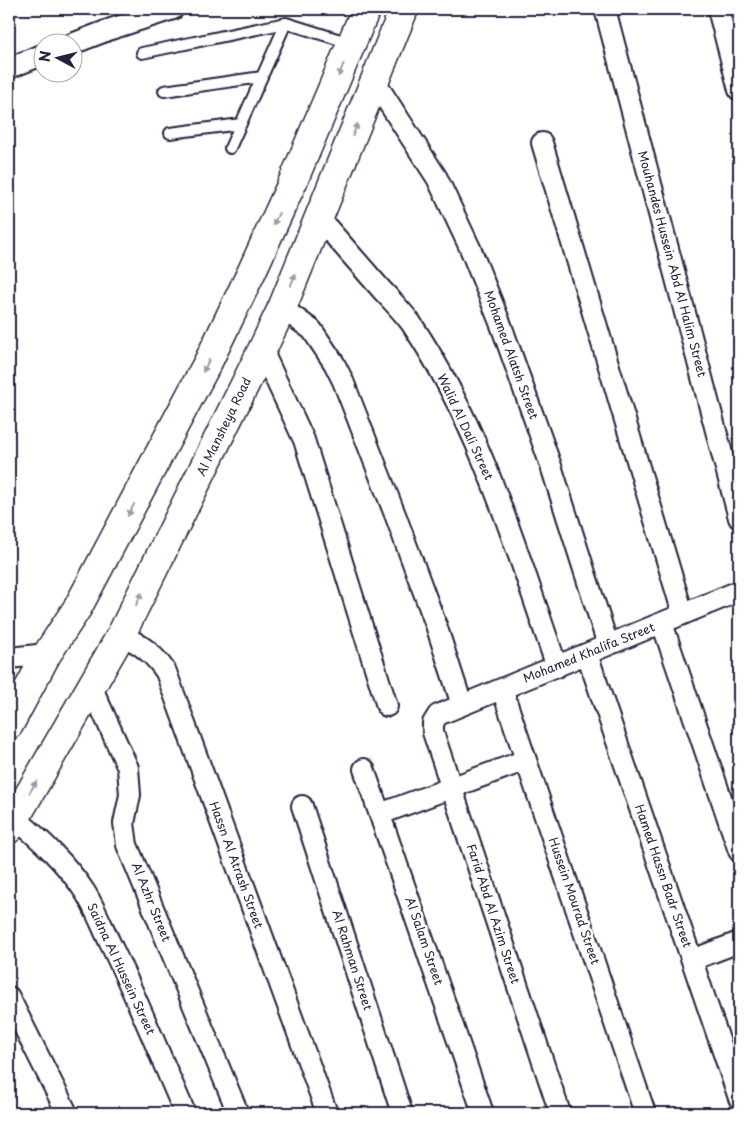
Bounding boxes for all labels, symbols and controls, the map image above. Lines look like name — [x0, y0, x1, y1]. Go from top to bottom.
north arrow — [32, 32, 82, 82]
text: N — [34, 50, 56, 63]
one-way arrow — [336, 63, 344, 77]
one-way arrow — [352, 122, 360, 137]
street label: Mouhandes Hussein Abd Al Halim Street — [634, 149, 712, 379]
one-way arrow — [272, 212, 280, 226]
one-way arrow — [290, 273, 298, 287]
street label: Mohamed Alatsh Street — [480, 288, 544, 422]
one-way arrow — [202, 359, 210, 373]
street label: Walid Al Dali Street — [433, 370, 498, 483]
street label: Al Mansheya Road — [191, 374, 255, 479]
one-way arrow — [126, 503, 135, 516]
one-way arrow — [135, 592, 143, 606]
street label: Mohamed Khalifa Street — [520, 617, 657, 687]
one-way arrow — [29, 780, 38, 793]
street label: Hassn Al Atrash Street — [206, 799, 268, 931]
street label: Hamed Hassn Badr Street — [631, 802, 697, 950]
street label: Hussein Mourad Street — [545, 835, 605, 967]
street label: Farid Abd Al Azim Street — [463, 841, 525, 986]
street label: Al Azhr Street — [128, 859, 176, 944]
street label: Al Salam Street — [401, 894, 448, 987]
street label: Saidna Al Hussein Street — [83, 900, 160, 1037]
street label: Al Rahman Street — [328, 907, 378, 1013]

